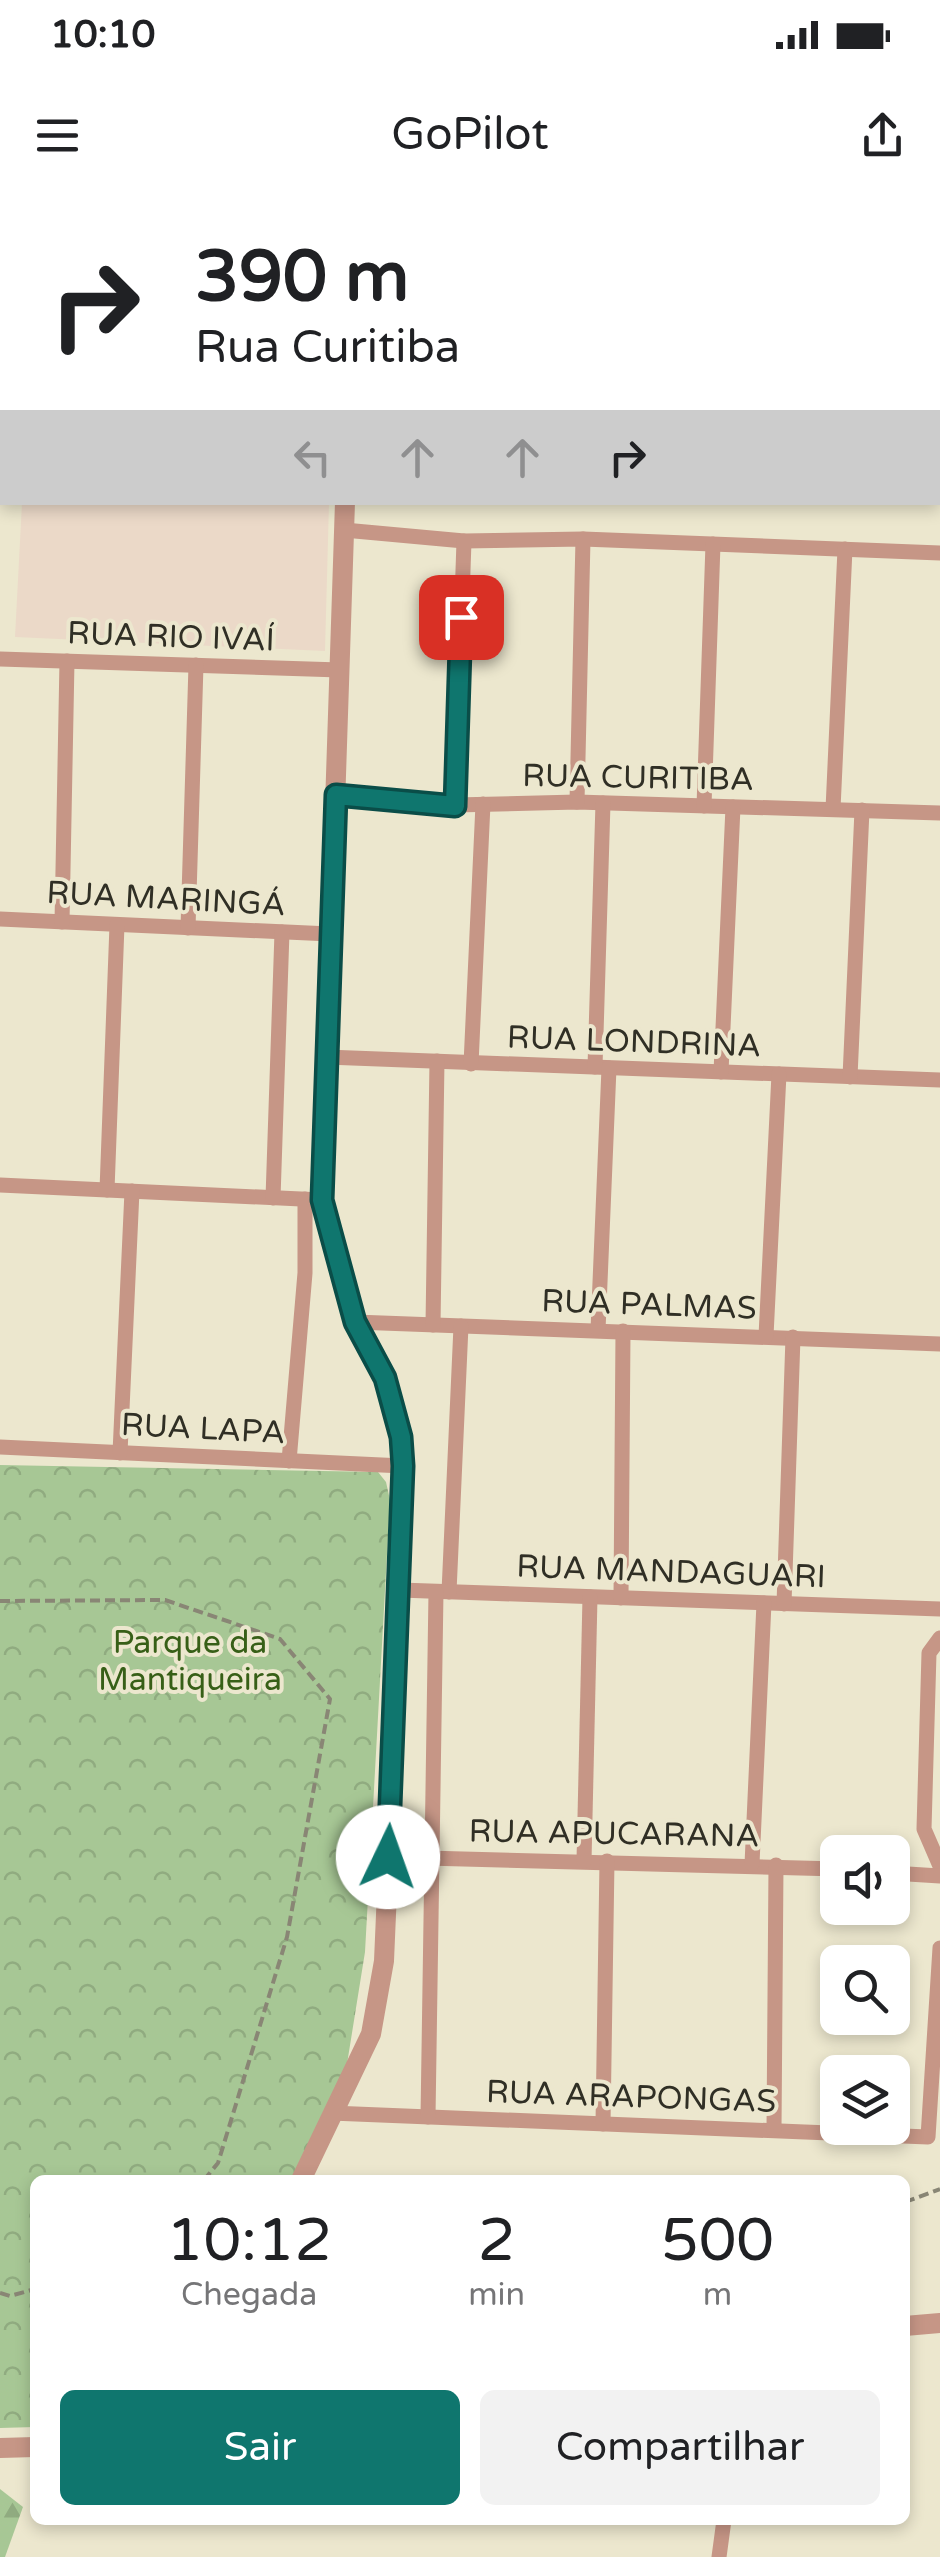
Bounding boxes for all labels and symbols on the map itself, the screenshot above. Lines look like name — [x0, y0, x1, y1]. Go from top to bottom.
pin — [419, 575, 504, 660]
street label: RUA RIO IVAÍ — [67, 613, 275, 660]
street label: RUA CURITIBA — [522, 757, 754, 799]
street label: RUA MARINGÁ — [46, 873, 286, 924]
street label: RUA LONDRINA — [506, 1019, 762, 1065]
street label: RUA PALMAS — [541, 1282, 757, 1328]
street label: RUA LAPA — [120, 1406, 286, 1452]
street label: RUA MANDAGUARI — [516, 1548, 826, 1596]
park label: Parque da Mantiqueira — [98, 1624, 282, 1699]
position arrow — [336, 1805, 440, 1909]
street label: RUA APUCARANA — [468, 1812, 760, 1856]
street label: RUA ARAPONGAS — [485, 2073, 777, 2121]

